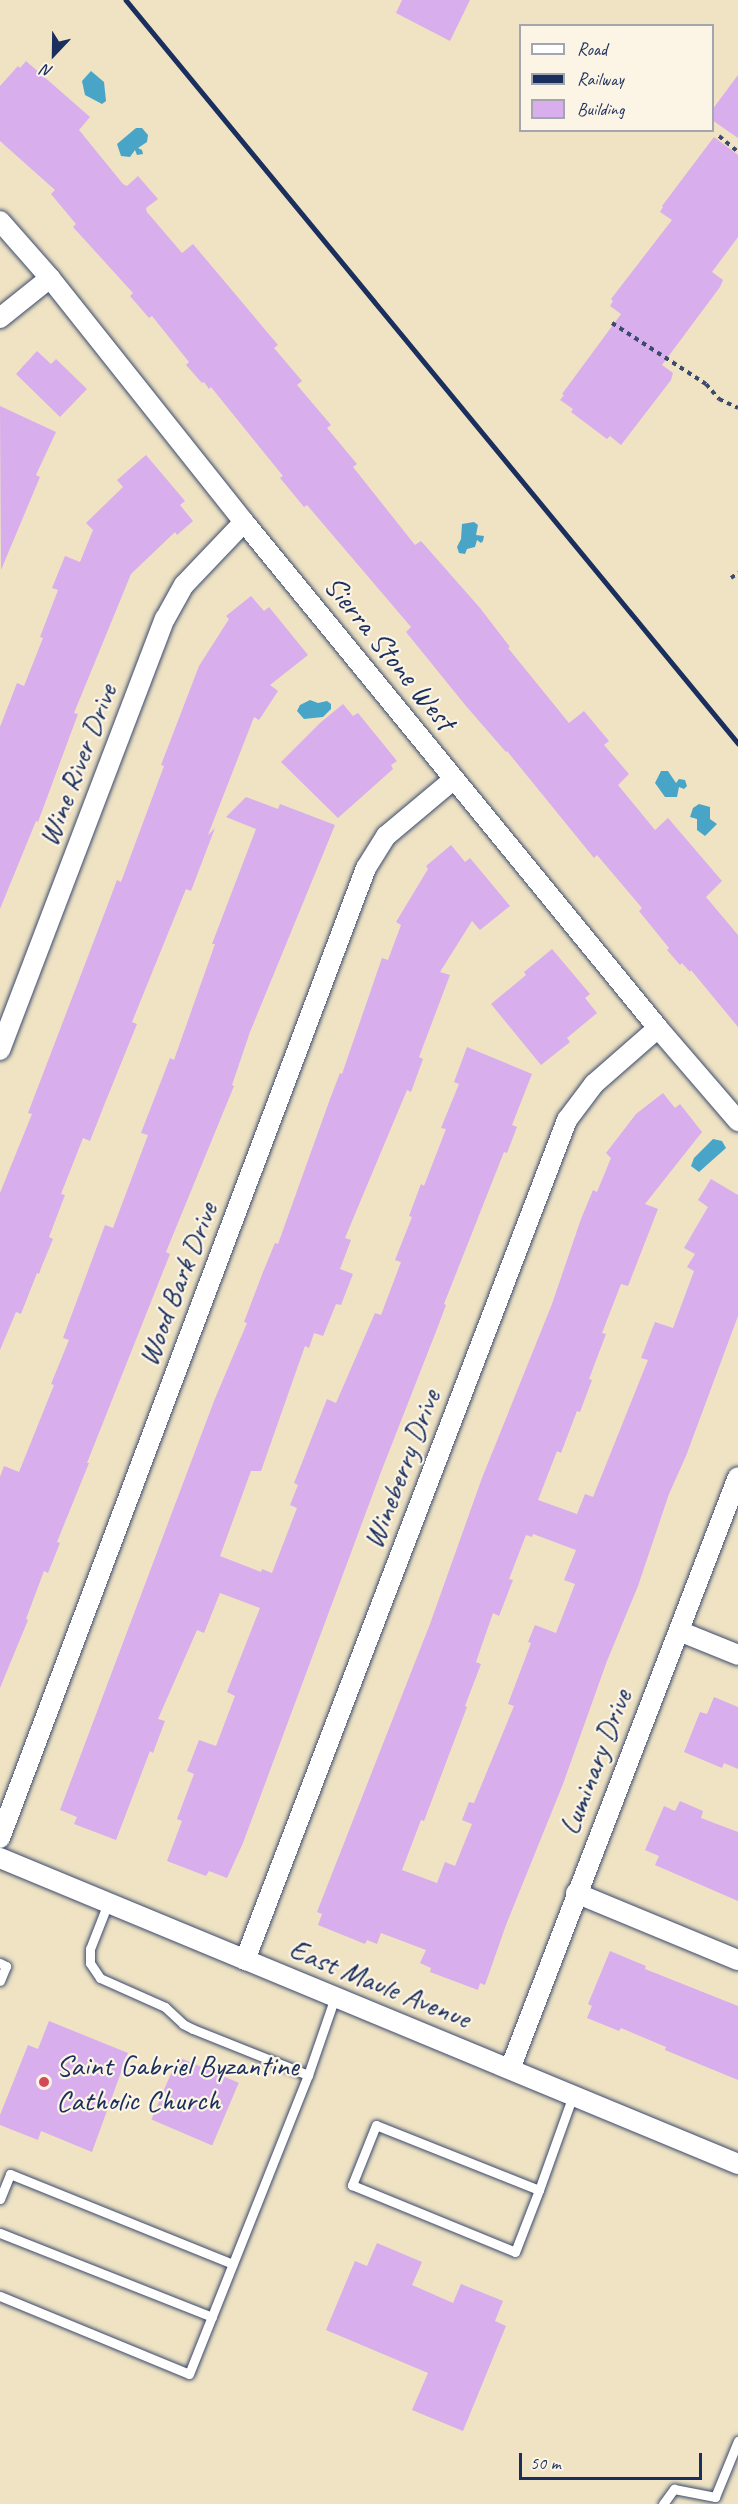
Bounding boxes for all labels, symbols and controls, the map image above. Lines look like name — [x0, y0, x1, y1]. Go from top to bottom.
north arrow — [24, 24, 84, 84]
legend — [519, 24, 714, 132]
text: Road — [577, 38, 607, 60]
text: N — [39, 60, 56, 82]
text: Railway — [577, 68, 624, 90]
text: Building — [577, 98, 624, 120]
street label: Sierra Stone West — [316, 568, 464, 738]
street label: Wine River Drive — [29, 678, 125, 852]
street label: Wood Bark Drive — [129, 1197, 225, 1371]
street label: Wineberry Drive — [354, 1385, 448, 1553]
street label: Luminary Drive — [551, 1684, 639, 1840]
street label: East Maule Avenue — [284, 1930, 476, 2036]
place label: Saint Gabriel Byzantine Catholic Church — [56, 2047, 300, 2118]
marker: Saint Gabriel Byzantine Catholic Church — [37, 2075, 51, 2089]
scale bar — [522, 2441, 705, 2479]
text: 50 m — [530, 2452, 561, 2474]

